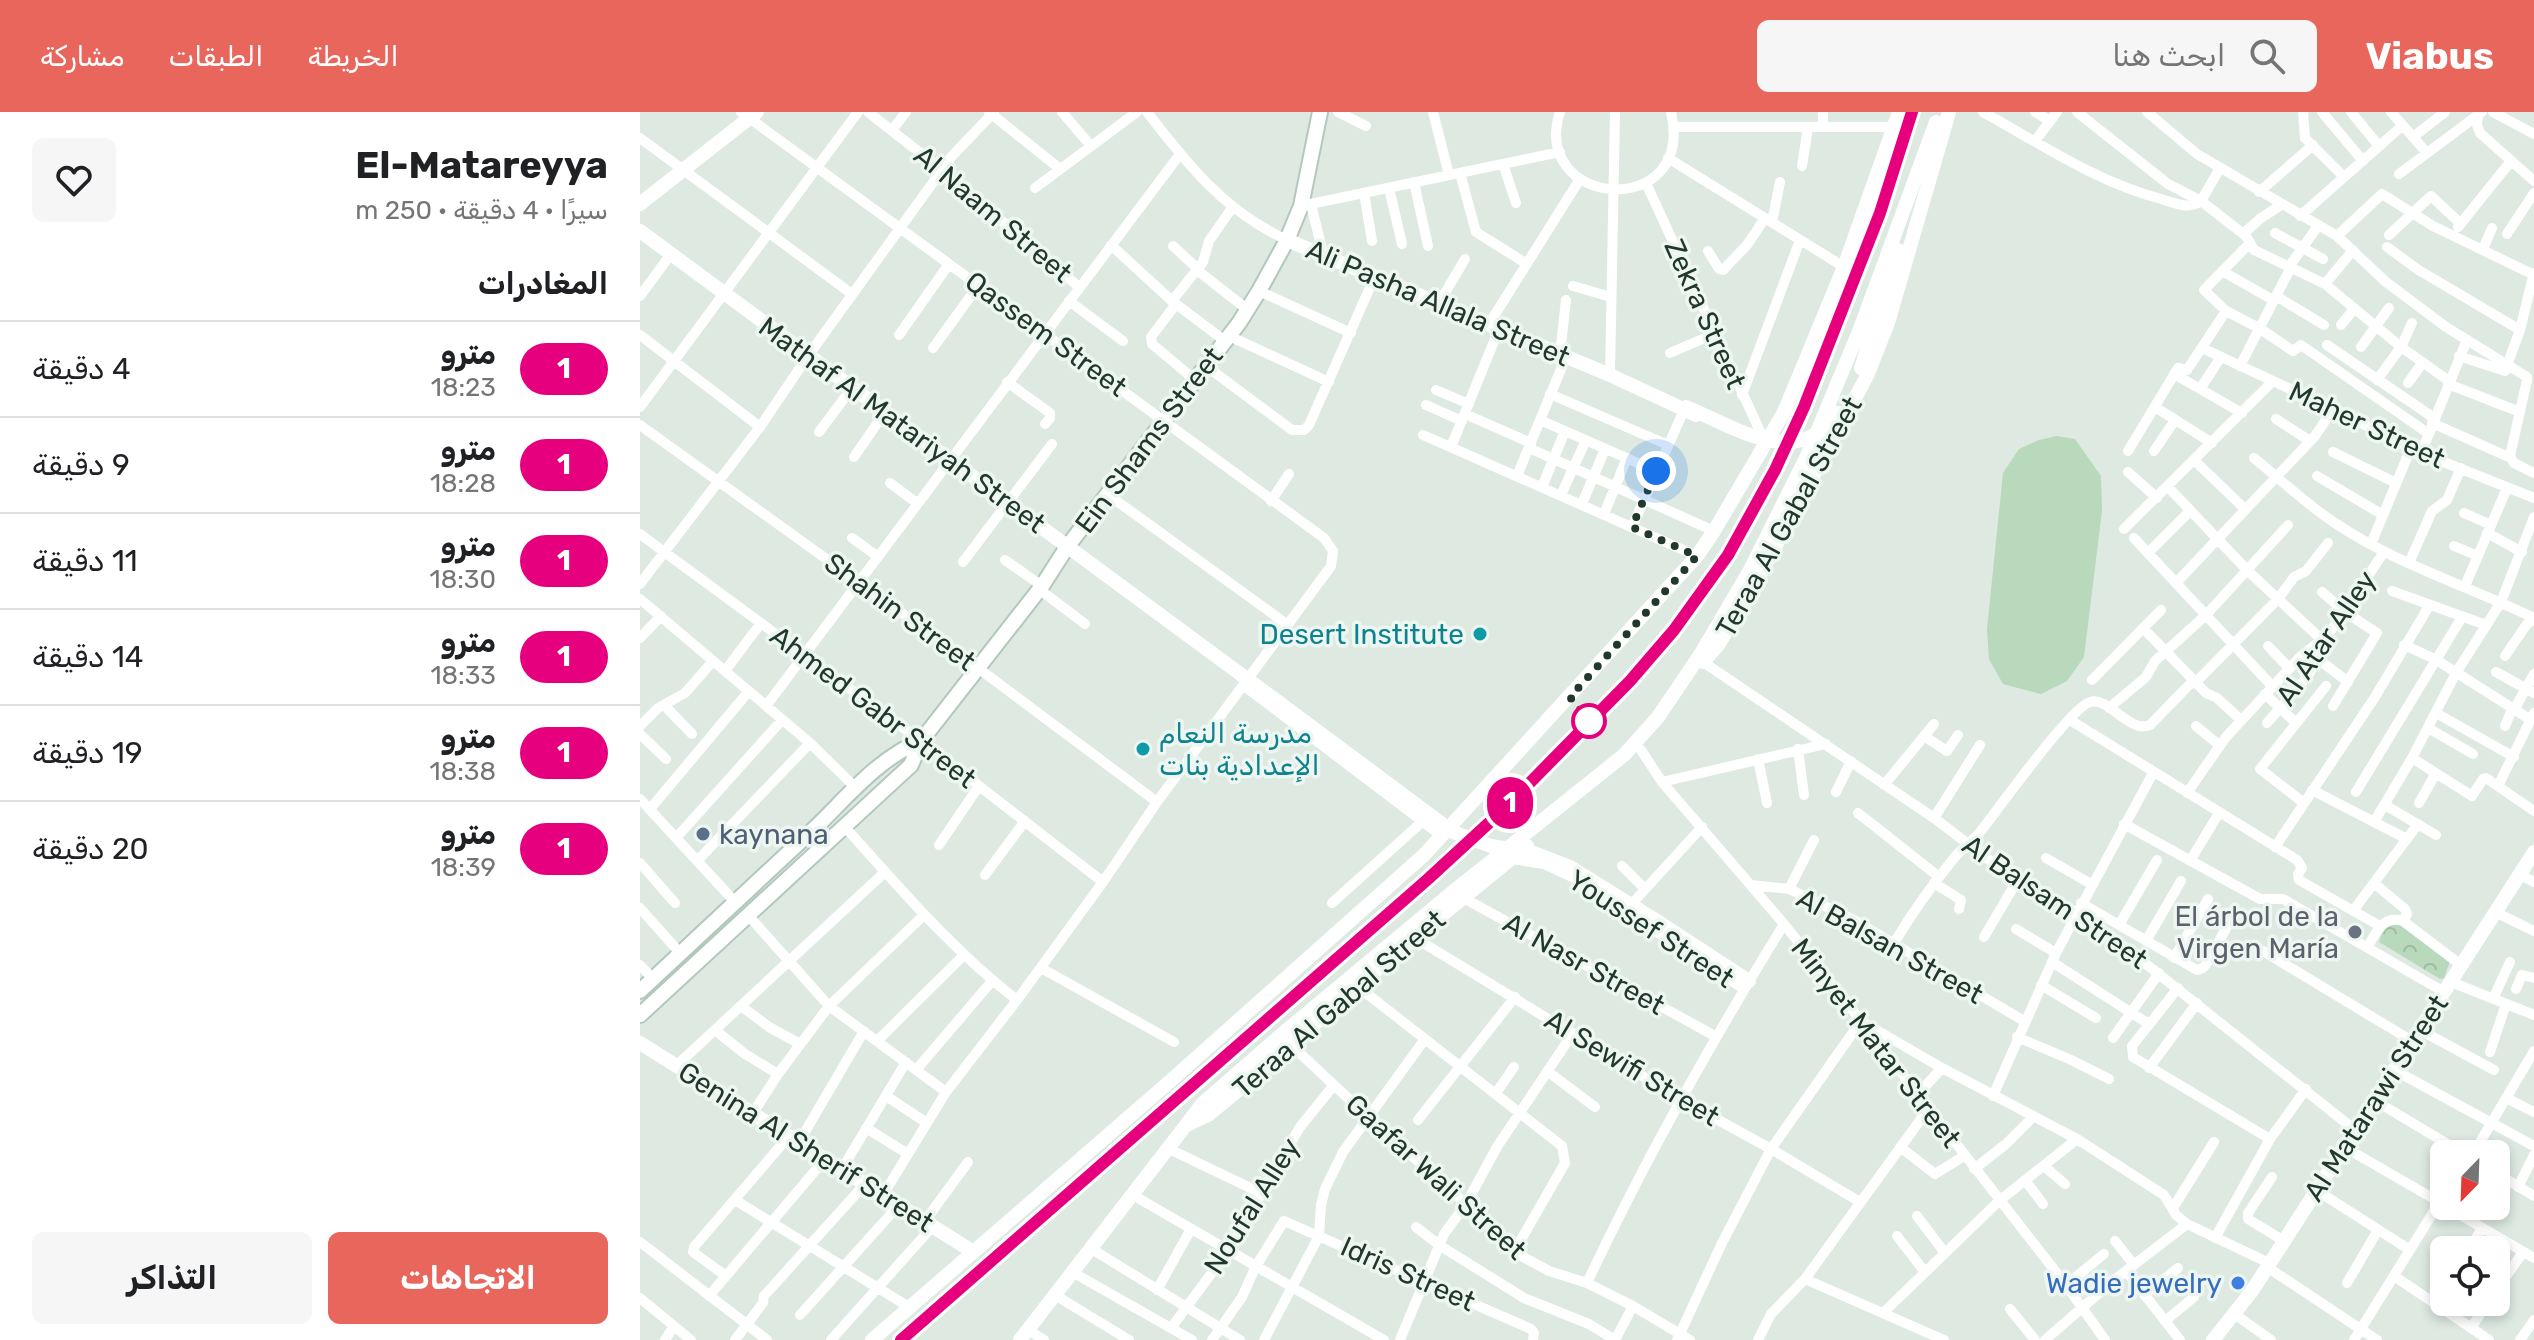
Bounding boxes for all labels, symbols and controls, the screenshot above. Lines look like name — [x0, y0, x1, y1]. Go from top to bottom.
search box — [1757, 20, 2317, 92]
text: Viabus — [2365, 33, 2494, 79]
icon: search — [2245, 34, 2289, 78]
text: ابحث هنا — [2112, 38, 2225, 74]
text: مشاركة — [40, 40, 124, 73]
text: الطبقات — [168, 40, 263, 73]
text: الخريطة — [307, 40, 399, 73]
button: heart — [32, 138, 116, 222]
street label: Al Naam Street — [908, 139, 1079, 290]
text: El-Matareyya — [355, 142, 608, 188]
text: سيرًا · 4 دقيقة · 250 m — [355, 195, 608, 226]
street label: Ali Pasha Allala Street — [1301, 232, 1575, 374]
street label: Zekra Street — [1657, 234, 1753, 394]
street label: Qassem Street — [959, 264, 1133, 404]
text: المغادرات — [478, 266, 608, 302]
street label: Mathaf Al Matariyah Street — [752, 310, 1052, 540]
text: مترو — [440, 336, 496, 372]
street label: Ein Shams Street — [1068, 340, 1230, 540]
text: 4 دقيقة — [32, 351, 131, 387]
text: 1 — [557, 352, 571, 385]
text: 18:23 — [431, 372, 496, 403]
street label: Maher Street — [2284, 374, 2450, 476]
street label: Teraa Al Gabal Street — [1709, 391, 1869, 643]
text: مترو — [440, 432, 496, 468]
text: 9 دقيقة — [32, 447, 130, 483]
text: 1 — [557, 448, 571, 481]
your location — [1636, 451, 1676, 491]
text: 18:28 — [430, 468, 496, 499]
text: مترو — [440, 528, 496, 564]
text: 11 دقيقة — [32, 543, 138, 579]
text: 1 — [557, 544, 571, 577]
street label: Shahin Street — [818, 546, 982, 678]
text: 18:30 — [430, 564, 496, 595]
street label: Al Atar Alley — [2269, 564, 2383, 712]
place label: Desert Institute — [1260, 618, 1464, 651]
street label: Ahmed Gabr Street — [764, 619, 982, 795]
text: مترو — [440, 624, 496, 660]
marker: Desert Institute — [1471, 625, 1489, 643]
text: 14 دقيقة — [32, 639, 143, 675]
text: 1 — [557, 640, 571, 673]
text: 18:33 — [430, 660, 496, 691]
unlabelled marker — [1572, 704, 1606, 738]
place label: مدرسة النعام الإعدادية بنات — [1159, 717, 1320, 783]
text: مترو — [440, 720, 496, 756]
text: 19 دقيقة — [32, 735, 143, 771]
text: 1 — [557, 736, 571, 769]
marker: مدرسة النعام الإعدادية بنات — [1134, 740, 1152, 758]
text: 18:38 — [430, 756, 496, 787]
line badge: 1 — [1484, 777, 1536, 829]
text: 1 — [1503, 786, 1517, 819]
text: مترو — [440, 816, 496, 852]
place label: kaynana — [719, 818, 829, 851]
marker: kaynana — [694, 825, 712, 843]
street label: Al Balsam Street — [1956, 828, 2154, 976]
text: 20 دقيقة — [32, 831, 149, 867]
text: 1 — [557, 832, 571, 865]
text: 18:39 — [431, 852, 496, 883]
street label: Youssef Street — [1562, 863, 1740, 995]
street label: Al Balsan Street — [1791, 881, 1989, 1011]
place label: El árbol de la Virgen María — [2174, 900, 2339, 965]
street label: Teraa Al Gabal Street — [1226, 903, 1452, 1105]
street label: Al Nasr Street — [1498, 906, 1671, 1022]
marker: El árbol de la Virgen María — [2346, 923, 2364, 941]
street label: Minyet Matar Street — [1784, 932, 1968, 1154]
street label: Al Matarawi Street — [2297, 989, 2455, 1207]
street label: Al Sewifi Street — [1539, 1003, 1725, 1133]
street label: Genina Al Sherif Street — [672, 1055, 940, 1239]
street label: Gaafar Wali Street — [1339, 1087, 1533, 1267]
street label: Noufal Alley — [1197, 1132, 1307, 1280]
north arrow — [2430, 1140, 2510, 1220]
map controls — [2430, 1140, 2510, 1316]
street label: Idris Street — [1336, 1230, 1480, 1318]
button: التذاكر — [32, 1232, 312, 1324]
button: الاتجاهات — [328, 1232, 608, 1324]
button: locate — [2430, 1236, 2510, 1316]
place label: Wadie jewelry — [2046, 1267, 2222, 1300]
marker: Wadie jewelry — [2229, 1274, 2247, 1292]

